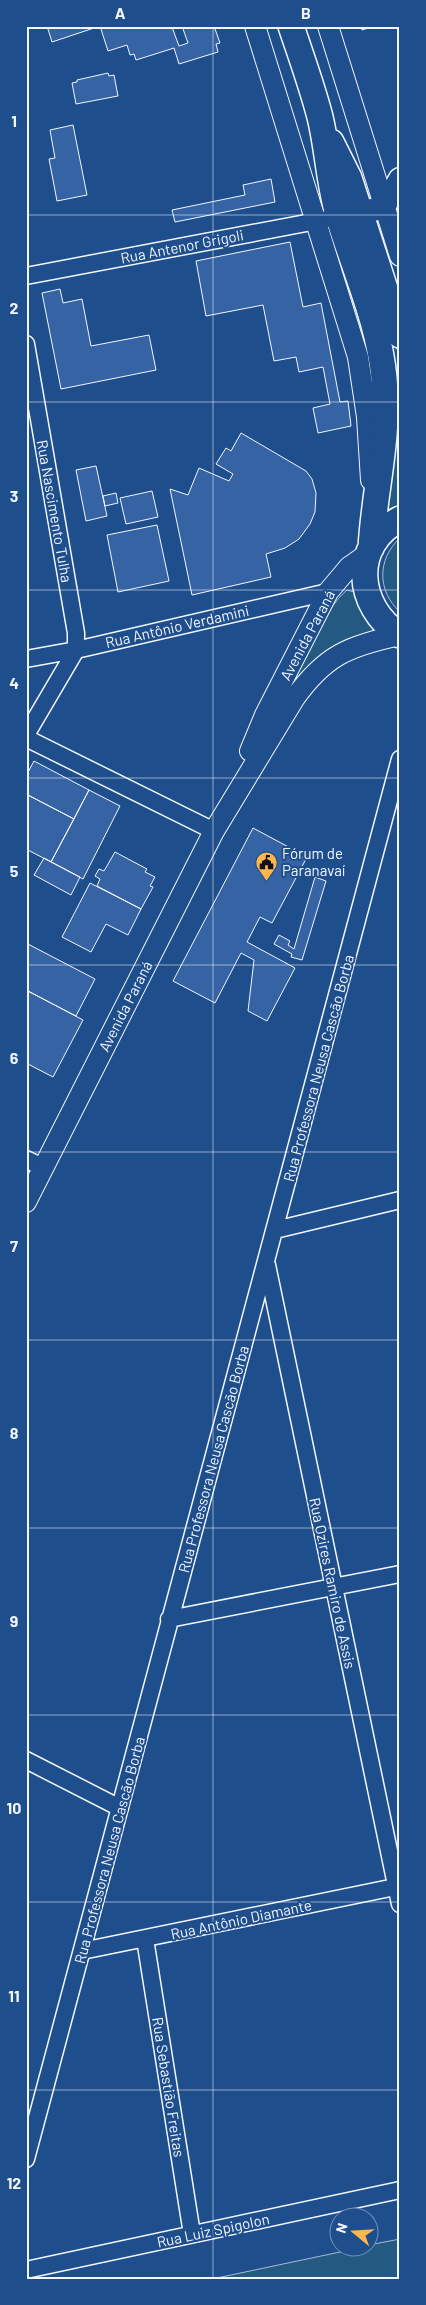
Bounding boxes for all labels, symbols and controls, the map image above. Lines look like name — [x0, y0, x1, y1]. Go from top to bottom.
text: A — [115, 3, 126, 22]
text: B — [301, 3, 311, 22]
text: 1 — [11, 111, 17, 130]
street label: Rua Antenor Grigoli — [119, 225, 245, 267]
text: 2 — [10, 298, 19, 317]
street label: Rua Nascimento Tulha — [34, 438, 76, 584]
text: 3 — [10, 486, 18, 505]
street label: Avenida Paraná — [276, 587, 338, 683]
street label: Rua Antônio Verdamini — [103, 601, 251, 651]
text: 4 — [9, 673, 19, 692]
place label: Fórum de Paranavaí — [282, 844, 345, 879]
public building icon: Fórum de Paranavaí — [254, 850, 278, 881]
text: 5 — [10, 861, 19, 880]
street label: Rua Professora Neusa Cascão Borba — [279, 952, 357, 1184]
street label: Avenida Paraná — [94, 958, 156, 1054]
text: 6 — [10, 1048, 19, 1067]
text: 7 — [10, 1236, 18, 1255]
street label: Rua Professora Neusa Cascão Borba — [174, 1343, 252, 1575]
text: 8 — [10, 1423, 19, 1442]
street label: Rua Ozires Ramiro de Assis — [306, 1496, 360, 1670]
text: 9 — [10, 1611, 18, 1630]
street label: Rua Professora Neusa Cascão Borba — [70, 1734, 148, 1966]
text: 10 — [7, 1798, 21, 1817]
street label: Rua Antônio Diamante — [169, 1895, 313, 1943]
text: 11 — [8, 1986, 20, 2005]
street label: Rua Sebastião Freitas — [149, 2016, 189, 2158]
text: 12 — [7, 2173, 21, 2192]
north arrow — [328, 2208, 378, 2258]
street label: Rua Luiz Spigolon — [155, 2209, 271, 2251]
text: N — [332, 2221, 351, 2235]

